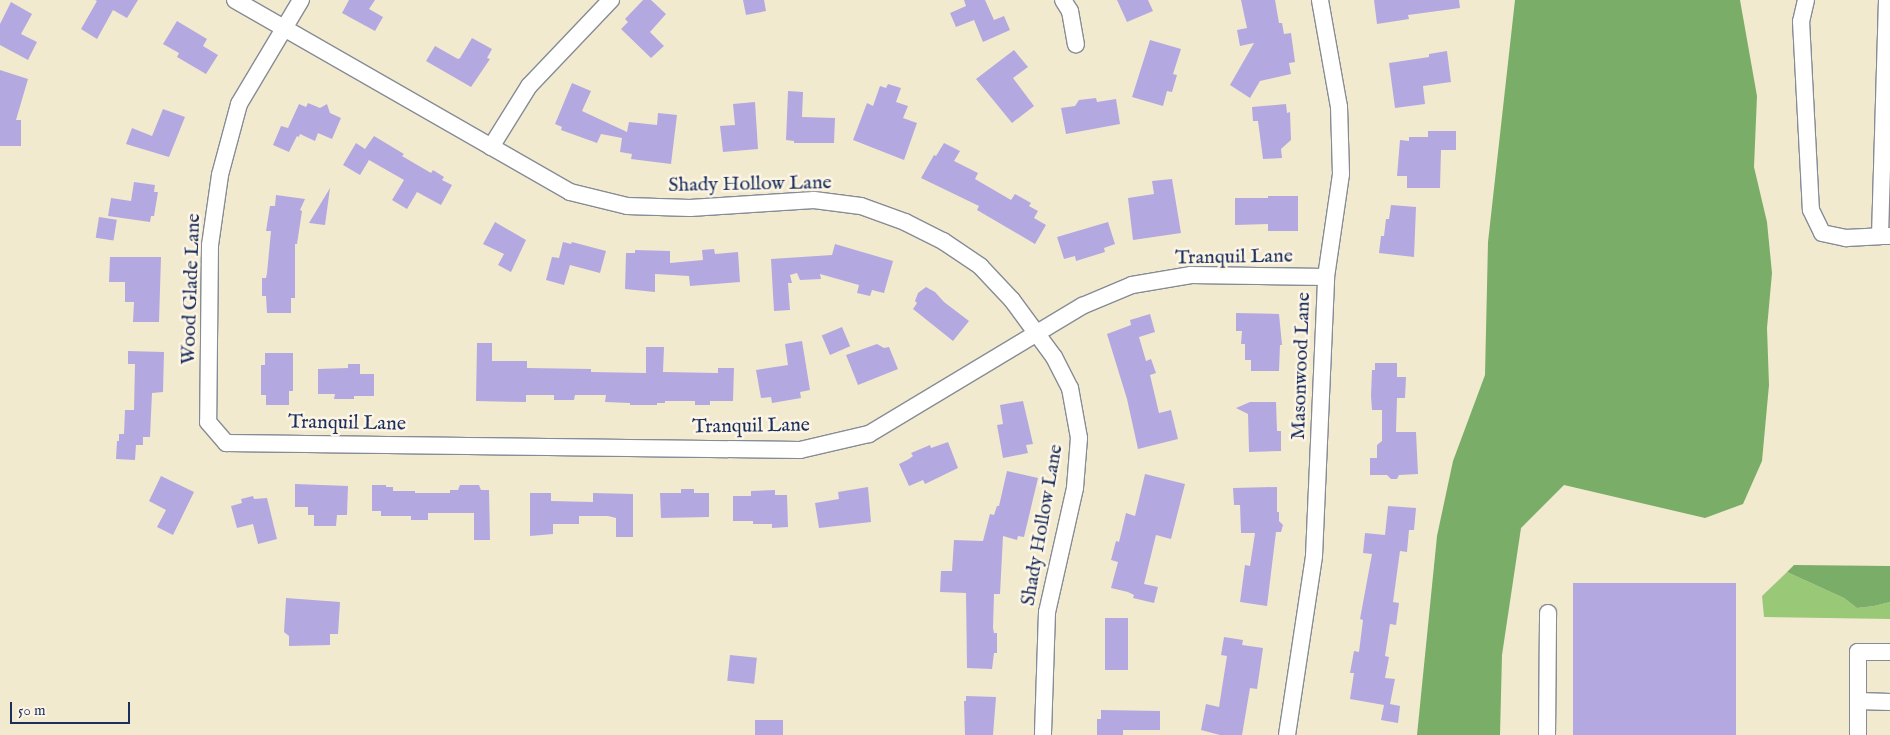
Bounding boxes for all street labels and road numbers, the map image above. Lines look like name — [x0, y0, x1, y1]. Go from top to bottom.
street label: Shady Hollow Lane — [668, 171, 832, 197]
street label: Wood Glade Lane — [176, 213, 206, 365]
street label: Tranquil Lane — [1175, 244, 1293, 270]
street label: Masonwood Lane — [1286, 292, 1316, 440]
street label: Tranquil Lane — [288, 410, 406, 436]
street label: Tranquil Lane — [692, 413, 810, 439]
street label: Shady Hollow Lane — [1016, 442, 1068, 608]

